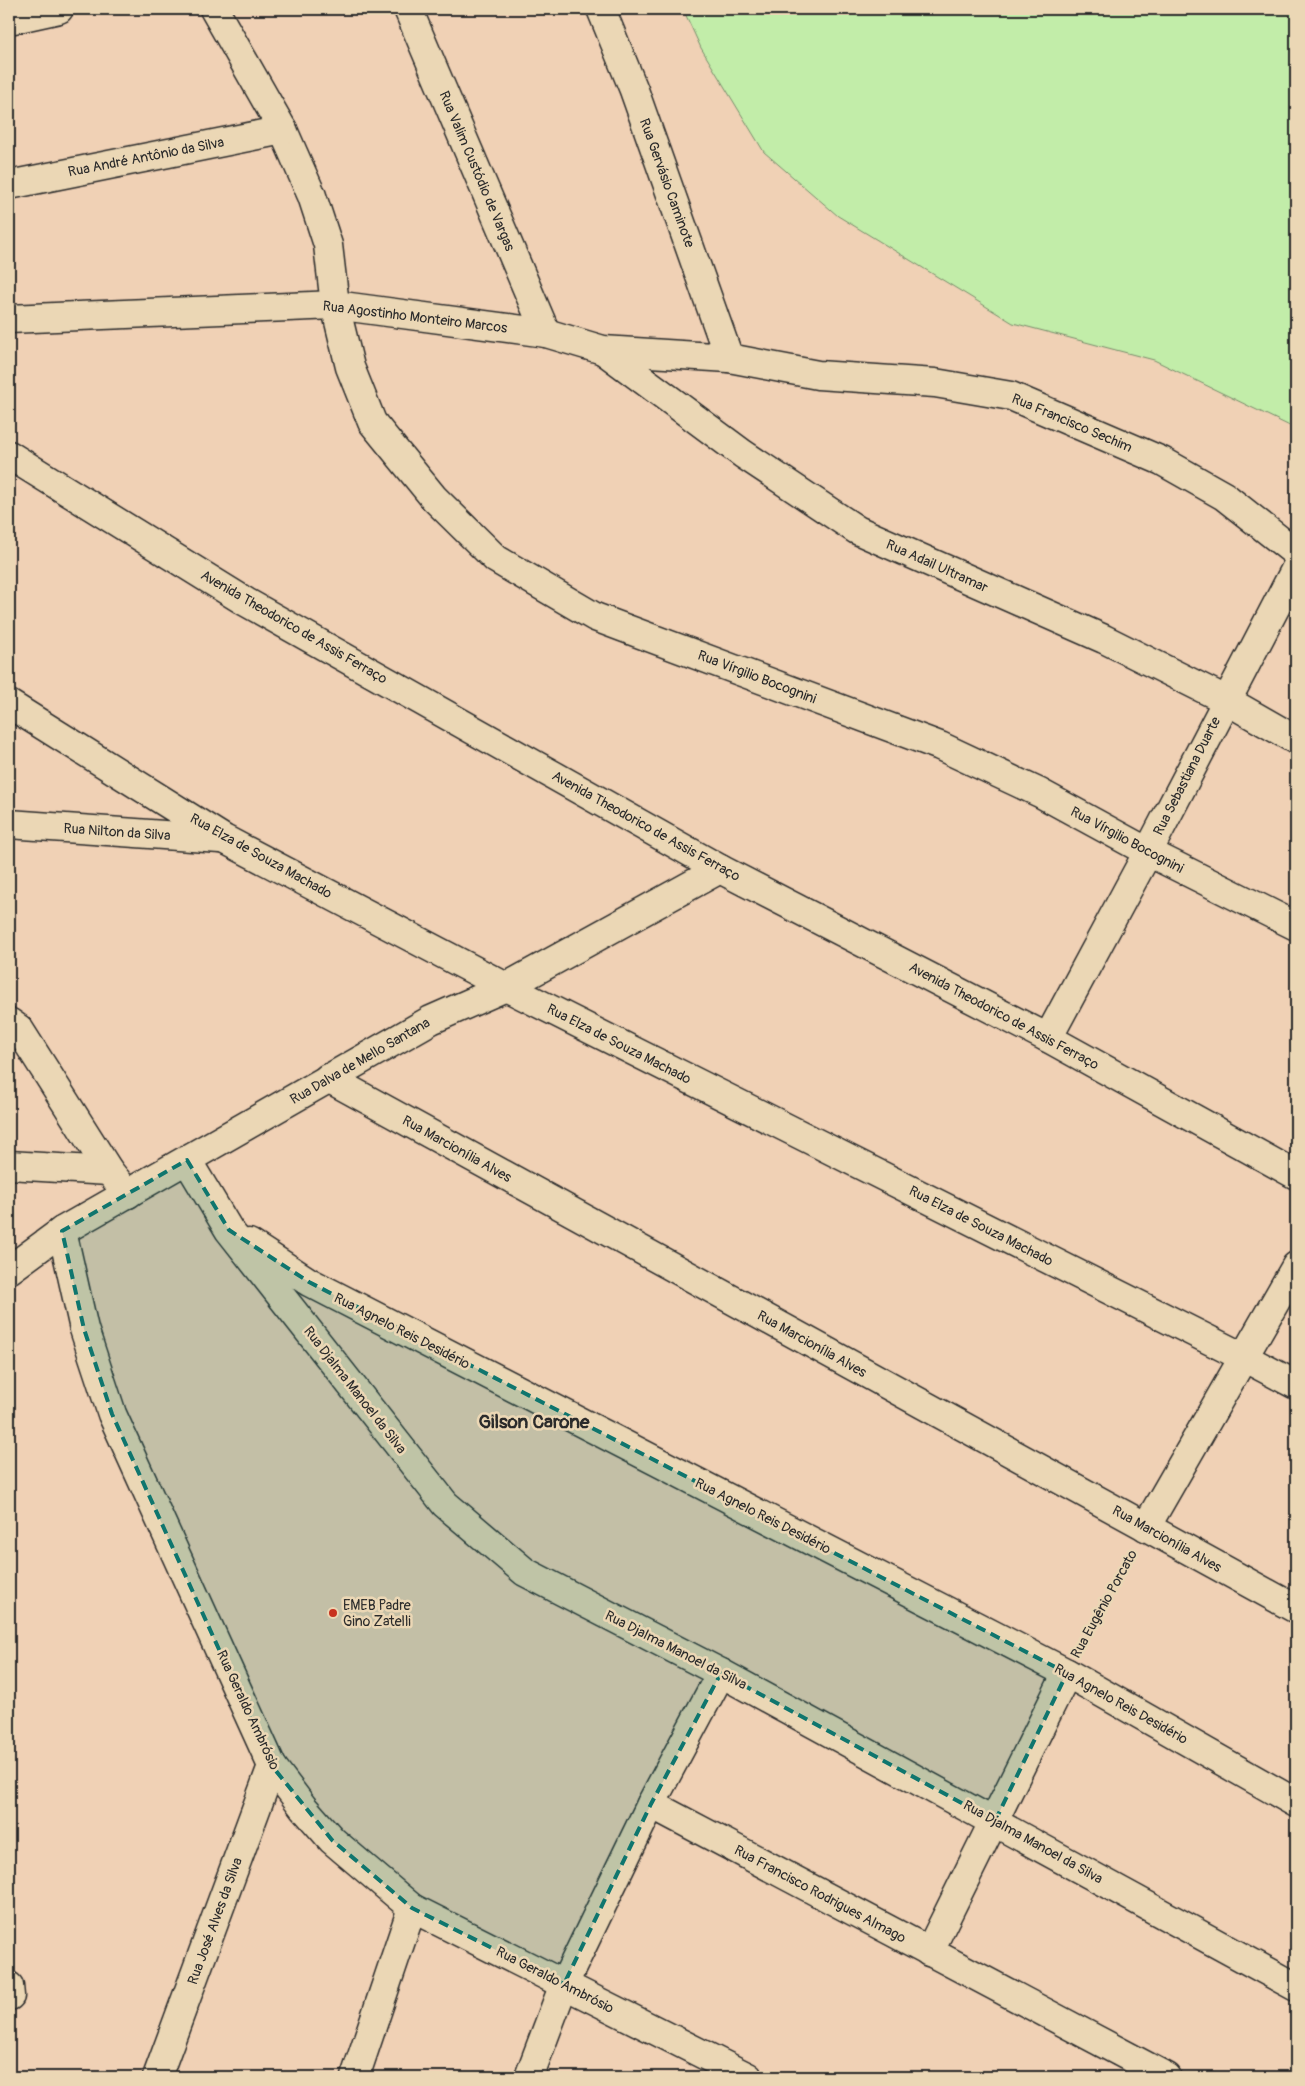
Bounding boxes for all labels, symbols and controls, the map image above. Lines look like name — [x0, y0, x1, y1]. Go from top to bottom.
street label: Rua Valim Custódio de Vargas — [436, 88, 519, 254]
street label: Rua Gervásio Caminote — [636, 116, 698, 250]
street label: Rua André Antônio da Silva — [67, 134, 225, 180]
street label: Rua Agostinho Monteiro Marcos — [322, 297, 509, 337]
street label: Rua Francisco Sechim — [1009, 390, 1135, 456]
street label: Rua Adail Ultramar — [883, 536, 991, 596]
street label: Avenida Theodorico de Assis Ferraço — [198, 567, 391, 688]
street label: Rua Vírgilio Bocognini — [695, 647, 819, 708]
street label: Rua Sebastiana Duarte — [1150, 714, 1224, 838]
street label: Avenida Theodorico de Assis Ferraço — [549, 767, 743, 885]
street label: Rua Vírgilio Bocognini — [1068, 803, 1187, 877]
street label: Rua Elza de Souza Machado — [187, 810, 335, 902]
street label: Rua Nilton da Silva — [63, 820, 171, 844]
street label: Avenida Theodorico de Assis Ferraço — [906, 959, 1102, 1074]
street label: Rua Elza de Souza Machado — [544, 1000, 694, 1088]
street label: Rua Dalva de Mello Santana — [287, 1014, 433, 1108]
street label: Rua Marcionília Alves — [399, 1112, 515, 1186]
street label: Rua Elza de Souza Machado — [906, 1182, 1056, 1270]
street label: Rua Agnelo Reis Desidério — [331, 1289, 473, 1373]
street label: Rua Marcionília Alves — [754, 1307, 870, 1381]
street label: Rua Djalma Manoel da Silva — [300, 1323, 410, 1457]
district label: Gilson Carone — [479, 1410, 590, 1434]
street label: Rua Agnelo Reis Desidério — [692, 1474, 834, 1558]
street label: Rua Marcionília Alves — [1109, 1502, 1225, 1576]
street label: Rua Eugênio Porcato — [1067, 1547, 1141, 1661]
place label: EMEB Padre Gino Zatelli — [343, 1597, 411, 1630]
marker: EMEB Padre Gino Zatelli — [327, 1607, 339, 1619]
street label: Rua Djalma Manoel da Silva — [602, 1607, 750, 1693]
street label: Rua Geraldo Ambrósio — [213, 1648, 283, 1773]
street label: Rua Agnelo Reis Desidério — [1051, 1660, 1191, 1748]
street label: Rua Djalma Manoel da Silva — [960, 1797, 1106, 1887]
street label: Rua Francisco Rodrigues Almago — [731, 1841, 909, 1947]
street label: Rua José Alves da Silva — [184, 1855, 246, 1987]
street label: Rua Geraldo Ambrósio — [493, 1943, 617, 2017]

